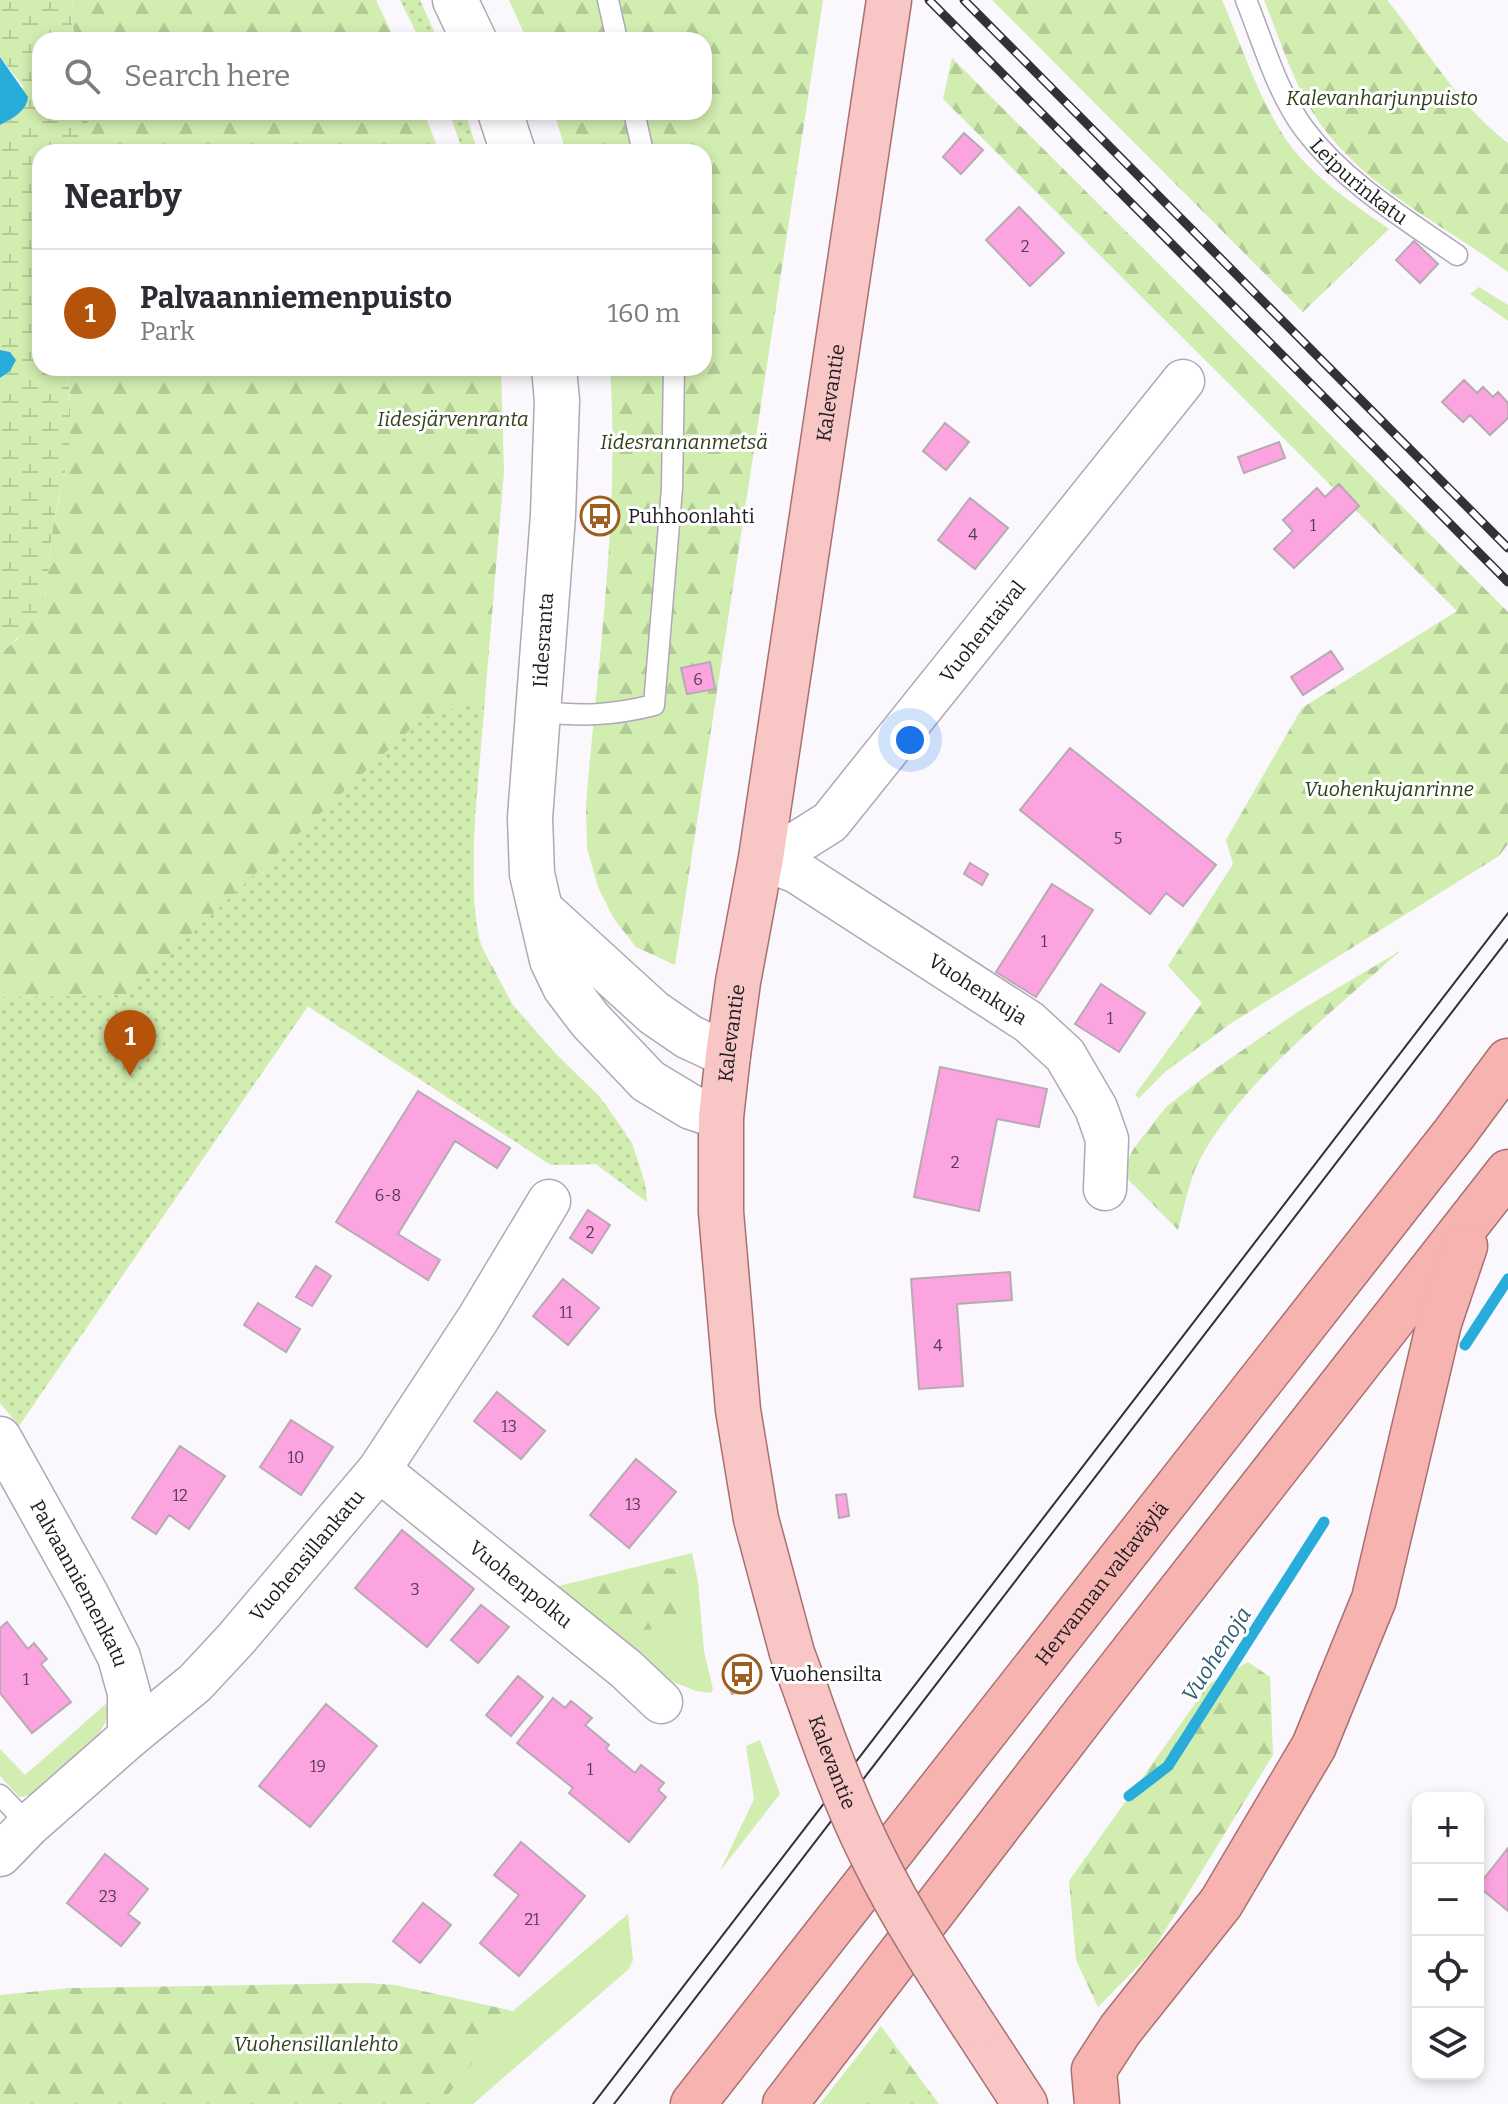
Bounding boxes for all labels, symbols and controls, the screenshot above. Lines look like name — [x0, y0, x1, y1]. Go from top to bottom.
search box — [32, 32, 712, 120]
icon: search — [60, 54, 104, 98]
text: Search here — [124, 58, 291, 94]
park label: Kalevanharjunpuisto — [1286, 86, 1478, 111]
street label: Leipurinkatu — [1305, 133, 1412, 230]
text: Nearby — [64, 176, 182, 217]
house number: 2 — [1021, 237, 1029, 256]
text: Palvaanniemenpuisto — [140, 280, 452, 316]
text: 1 — [84, 298, 96, 329]
text: 160 m — [608, 298, 680, 329]
text: Park — [140, 316, 195, 347]
street label: Kalevantie — [811, 342, 850, 443]
park label: Iidesjärvenranta — [377, 407, 529, 432]
park label: Iidesrannanmetsä — [600, 430, 768, 454]
bus stop icon: Puhhoonlahti — [579, 495, 621, 537]
place label: Puhhoonlahti — [628, 504, 755, 528]
house number: 1 — [1310, 516, 1317, 535]
house number: 4 — [968, 525, 978, 544]
street label: Vuohentaival — [935, 576, 1030, 687]
street label: Iidesranta — [528, 592, 558, 688]
house number: 6 — [693, 670, 703, 689]
your location — [890, 720, 930, 760]
park label: Vuohenkujanrinne — [1304, 777, 1474, 802]
house number: 5 — [1114, 829, 1122, 848]
house number: 1 — [1041, 932, 1048, 951]
street label: Vuohenkuja — [924, 948, 1032, 1030]
street label: Kalevantie — [713, 983, 750, 1083]
house number: 1 — [1107, 1009, 1114, 1028]
pin: 1 — [104, 1010, 156, 1076]
house number: 2 — [951, 1153, 959, 1172]
house number: 6-8 — [375, 1186, 401, 1205]
house number: 2 — [586, 1223, 594, 1242]
house number: 11 — [560, 1303, 573, 1322]
house number: 4 — [933, 1336, 943, 1355]
house number: 13 — [501, 1417, 517, 1436]
house number: 10 — [288, 1448, 304, 1467]
street label: Vuohensillankatu — [245, 1485, 369, 1626]
house number: 12 — [172, 1486, 188, 1505]
house number: 13 — [625, 1495, 641, 1514]
street label: Palvaanniemenkatu — [25, 1496, 133, 1670]
street label: Hervannan valtaväylä — [1030, 1497, 1173, 1670]
street label: Vuohenpolku — [464, 1535, 577, 1633]
house number: 3 — [410, 1580, 420, 1599]
water label: Vuohenoja — [1176, 1602, 1257, 1707]
bus stop icon: Vuohensilta — [721, 1653, 763, 1695]
place label: Vuohensilta — [770, 1662, 882, 1686]
house number: 1 — [23, 1670, 30, 1689]
street label: Kalevantie — [804, 1712, 861, 1813]
house number: 19 — [310, 1757, 326, 1776]
house number: 1 — [587, 1760, 594, 1779]
map controls — [1412, 1792, 1484, 2080]
button: + — [1412, 1792, 1484, 1864]
button: − — [1412, 1864, 1484, 1936]
house number: 23 — [99, 1887, 117, 1906]
house number: 21 — [524, 1910, 540, 1929]
button: locate — [1412, 1936, 1484, 2008]
button: layers — [1412, 2008, 1484, 2080]
park label: Vuohensillanlehto — [234, 2032, 398, 2056]

